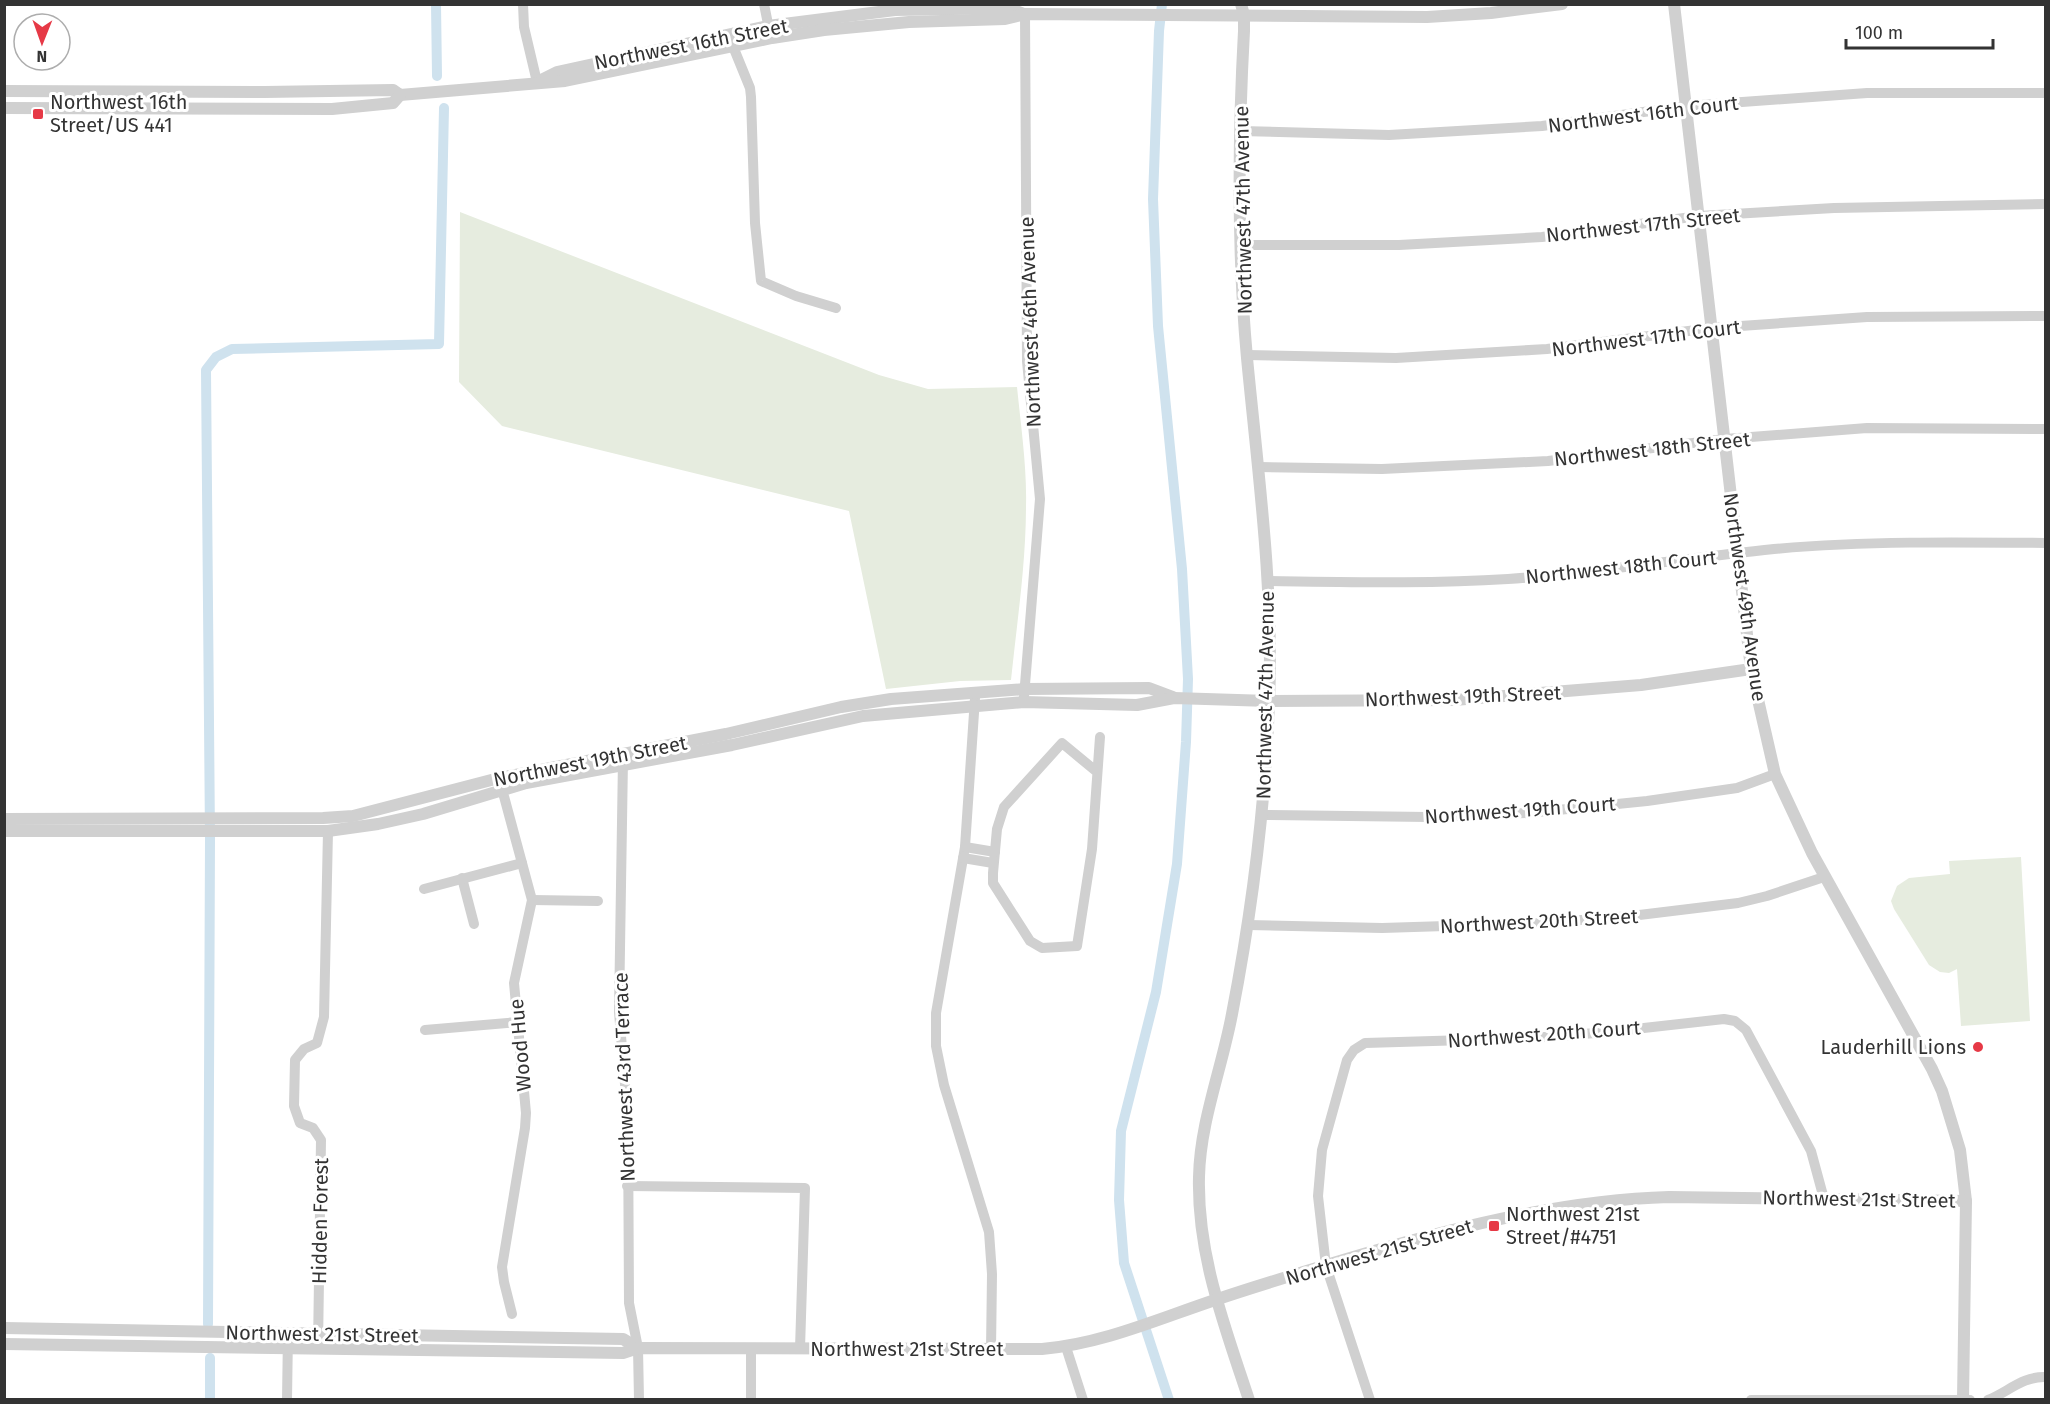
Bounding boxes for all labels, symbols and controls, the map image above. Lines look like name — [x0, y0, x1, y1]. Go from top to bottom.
north arrow — [12, 12, 72, 72]
scale bar — [1846, 12, 1993, 50]
street label: Northwest 16th Street — [592, 13, 791, 75]
text: 100 m — [1855, 22, 1903, 44]
text: N — [36, 47, 47, 66]
place label: Northwest 16th Street/US 441 — [50, 90, 187, 137]
street label: Northwest 16th Court — [1546, 90, 1740, 138]
street label: Northwest 47th Avenue — [1229, 105, 1257, 315]
marker: Northwest 16th Street/US 441 — [31, 107, 45, 121]
street label: Northwest 17th Street — [1545, 203, 1742, 247]
street label: Northwest 46th Avenue — [1014, 216, 1046, 428]
street label: Northwest 17th Court — [1550, 314, 1742, 361]
street label: Northwest 18th Street — [1553, 427, 1752, 471]
street label: Northwest 49th Avenue — [1718, 491, 1772, 703]
street label: Northwest 18th Court — [1524, 545, 1719, 589]
street label: Northwest 47th Avenue — [1251, 590, 1279, 800]
street label: Northwest 19th Street — [1364, 681, 1563, 711]
street label: Northwest 19th Street — [491, 730, 690, 792]
street label: Northwest 19th Court — [1424, 791, 1617, 829]
street label: Northwest 20th Street — [1439, 904, 1640, 938]
street label: Northwest 43rd Terrace — [608, 972, 640, 1182]
street label: Wood Hue — [504, 998, 536, 1092]
street label: Northwest 20th Court — [1447, 1015, 1642, 1053]
place label: Lauderhill Lions — [1820, 1035, 1966, 1059]
marker: Lauderhill Lions — [1971, 1040, 1985, 1054]
street label: Hidden Forest — [307, 1157, 333, 1284]
street label: Northwest 21st Street — [1762, 1185, 1957, 1213]
place label: Northwest 21st Street/#4751 — [1506, 1202, 1640, 1249]
street label: Northwest 21st Street — [1283, 1214, 1476, 1290]
marker: Northwest 21st Street/#4751 — [1487, 1219, 1501, 1233]
street label: Northwest 21st Street — [225, 1320, 420, 1348]
street label: Northwest 21st Street — [810, 1337, 1004, 1361]

